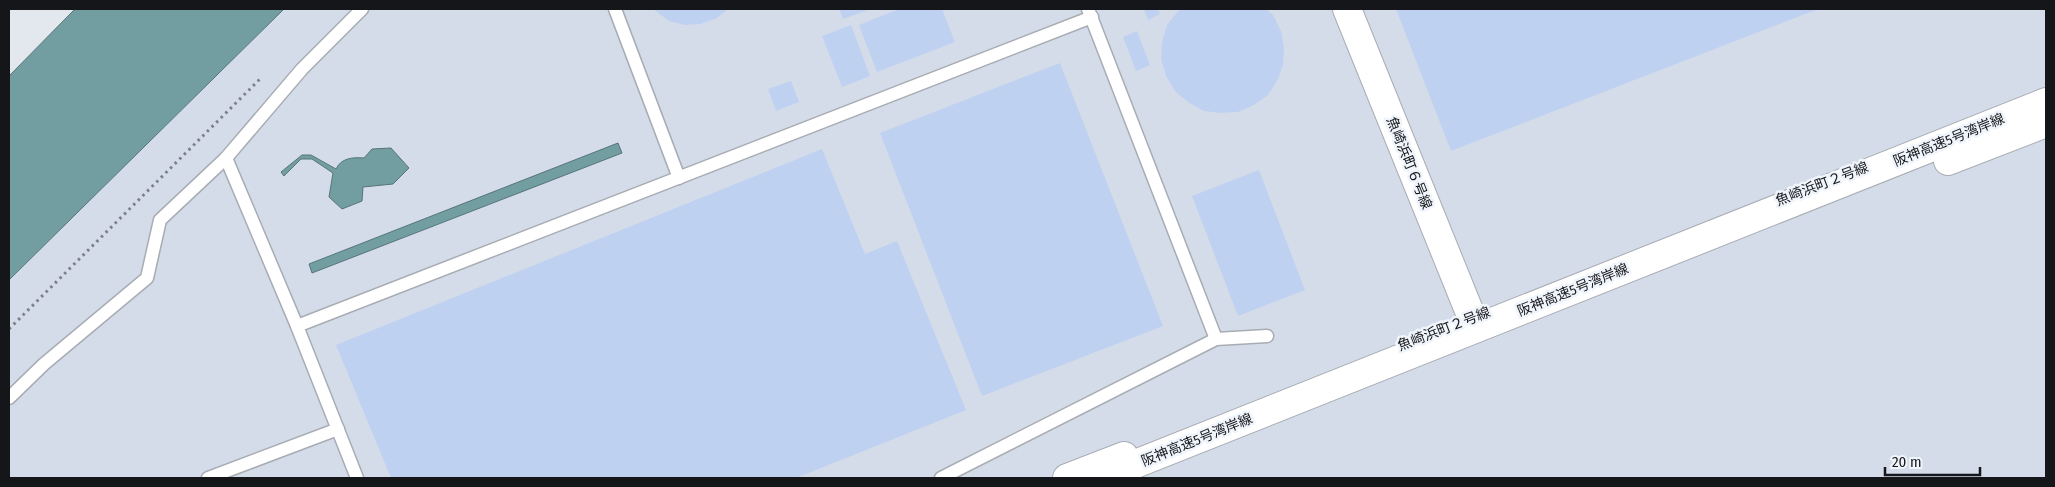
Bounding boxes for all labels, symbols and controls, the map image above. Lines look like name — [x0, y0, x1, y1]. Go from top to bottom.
street label: 阪神高速5号湾岸線 — [1891, 110, 2007, 170]
street label: 魚崎浜町６号線 — [1383, 114, 1435, 212]
street label: 魚崎浜町２号線 — [1773, 159, 1871, 209]
street label: 阪神高速5号湾岸線 — [1515, 260, 1631, 320]
street label: 魚崎浜町２号線 — [1395, 304, 1493, 354]
street label: 阪神高速5号湾岸線 — [1139, 410, 1255, 470]
scale bar — [1885, 444, 1980, 476]
text: 20 m — [1892, 453, 1922, 471]

